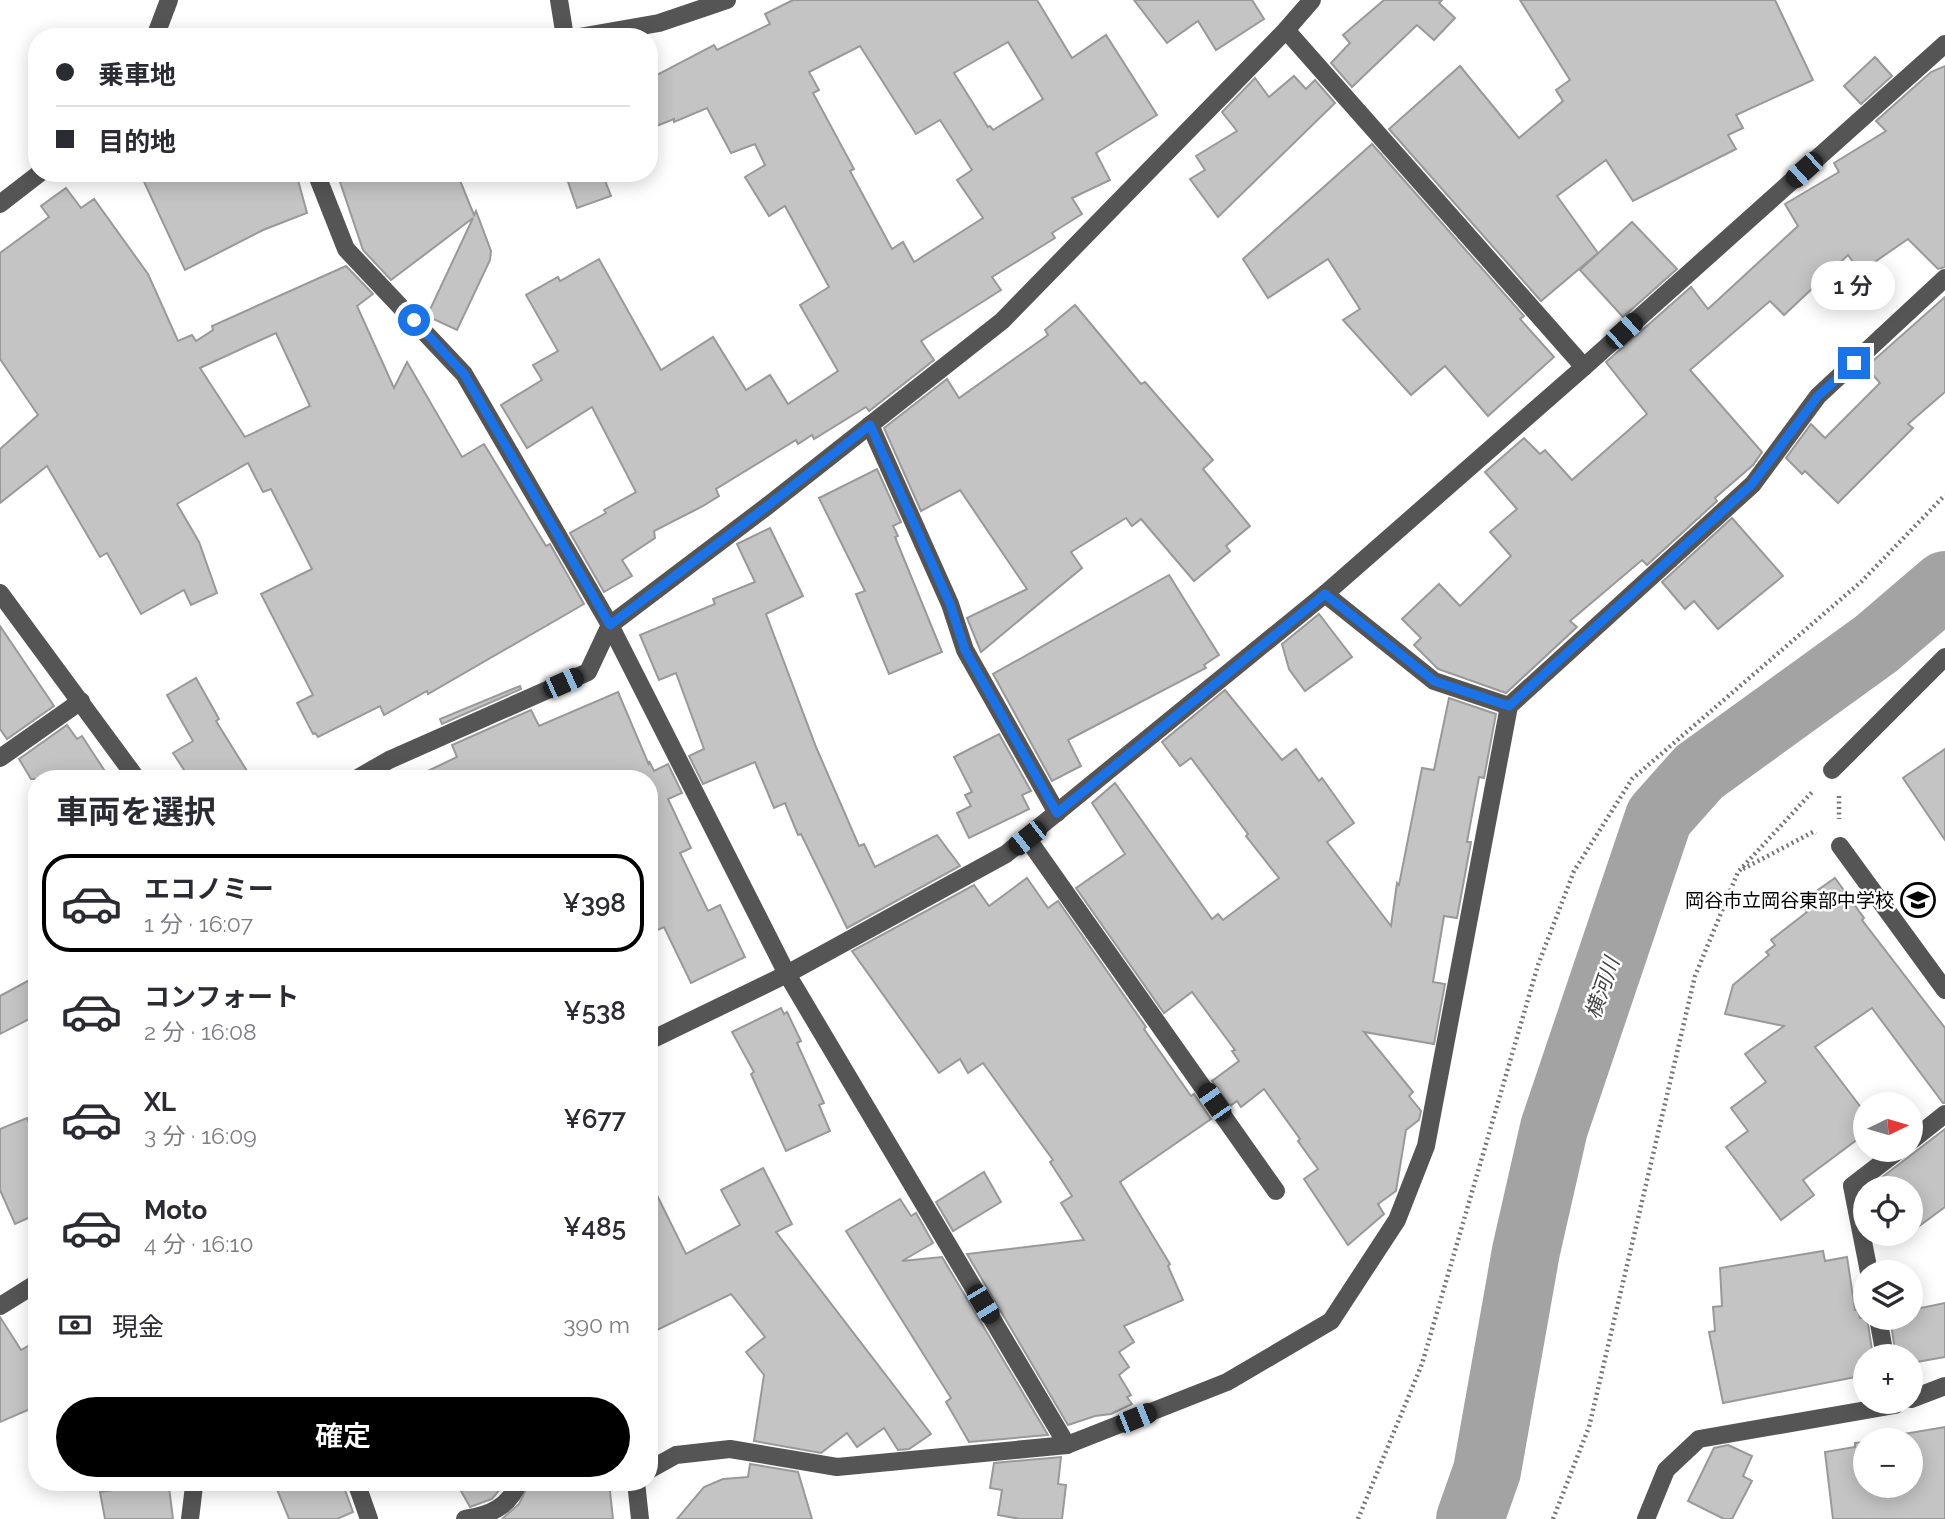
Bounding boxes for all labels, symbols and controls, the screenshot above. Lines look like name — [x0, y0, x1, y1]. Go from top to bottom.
text: 乗車地 — [98, 60, 176, 90]
text: 目的地 — [98, 127, 176, 157]
car — [1782, 148, 1827, 192]
callout: 1 分 — [1812, 262, 1896, 310]
text: 1 分 — [1833, 272, 1873, 299]
route start — [398, 304, 430, 336]
car — [1602, 309, 1647, 353]
route end — [1838, 347, 1870, 379]
car — [540, 665, 587, 701]
text: 車両を選択 — [56, 793, 216, 830]
car — [1004, 817, 1051, 859]
icon: car — [60, 872, 123, 935]
text: エコノミー — [144, 874, 274, 904]
school or university icon: 岡谷市立岡谷東部中学校 — [1899, 881, 1937, 919]
text: ¥398 — [563, 888, 626, 918]
place label: 岡谷市立岡谷東部中学校 — [1685, 889, 1894, 911]
text: 1 分 · 16:07 — [144, 910, 253, 937]
water label: 横河川 — [1580, 952, 1625, 1022]
icon: car — [60, 980, 123, 1043]
text: コンフォート — [144, 982, 299, 1012]
text: ¥538 — [564, 996, 626, 1026]
text: 2 分 · 16:08 — [144, 1018, 257, 1045]
car — [1194, 1079, 1235, 1125]
text: XL — [144, 1087, 176, 1117]
icon: car — [60, 1088, 123, 1151]
north arrow — [1853, 1092, 1923, 1162]
map controls — [1853, 1092, 1923, 1498]
text: ¥677 — [563, 1104, 626, 1134]
text: 3 分 · 16:09 — [144, 1122, 257, 1149]
button: locate — [1853, 1176, 1923, 1246]
text: Moto — [144, 1195, 207, 1225]
icon: car — [60, 1196, 123, 1259]
text: ¥485 — [563, 1212, 626, 1242]
text: 4 分 · 16:10 — [144, 1230, 253, 1257]
button: layers — [1853, 1260, 1923, 1330]
car — [964, 1281, 1003, 1327]
icon: cash — [56, 1306, 94, 1344]
text: 390 m — [563, 1311, 630, 1338]
text: 現金 — [112, 1312, 164, 1342]
button: + — [1853, 1344, 1923, 1414]
button: 確定 — [56, 1397, 630, 1477]
car — [1113, 1400, 1160, 1436]
button: − — [1853, 1428, 1923, 1498]

